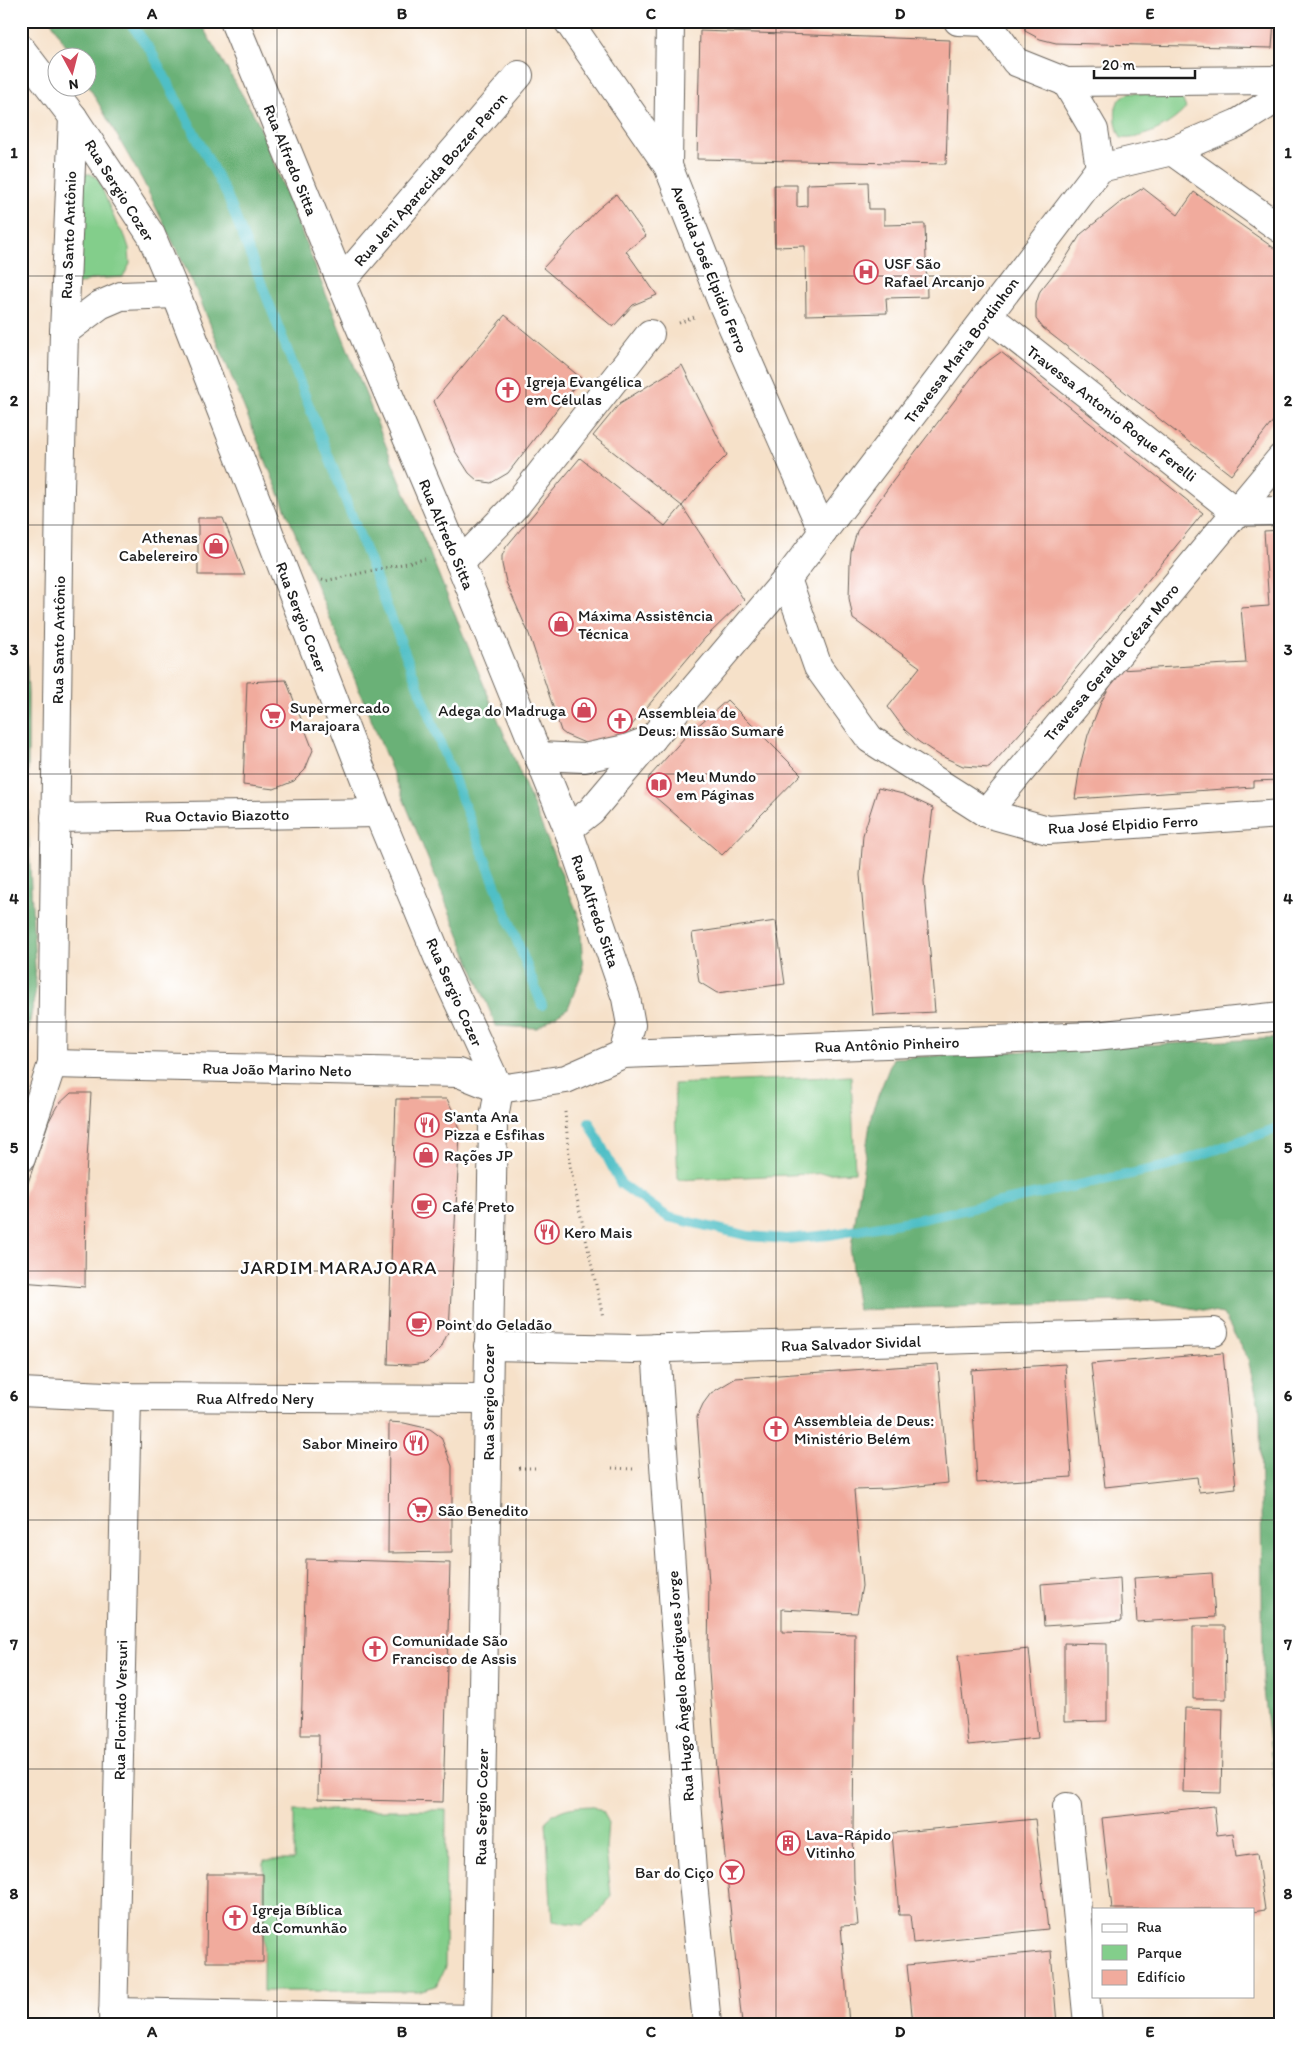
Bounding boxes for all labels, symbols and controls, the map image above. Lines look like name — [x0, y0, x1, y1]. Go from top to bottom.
text: A — [146, 4, 158, 23]
text: B — [397, 4, 408, 23]
text: C — [646, 4, 657, 23]
text: D — [895, 4, 906, 23]
text: E — [1146, 4, 1155, 23]
north arrow — [48, 48, 98, 98]
scale bar — [1094, 48, 1196, 80]
text: 20 m — [1102, 56, 1136, 74]
text: N — [68, 75, 79, 93]
street label: Rua Jeni Aparecida Bozzer Peron — [350, 88, 511, 270]
street label: Rua Alfredo Sitta — [260, 102, 322, 219]
street label: Rua Sergio Cozer — [81, 136, 159, 245]
text: 1 — [10, 143, 18, 162]
text: 1 — [1284, 143, 1292, 162]
street label: Rua Santo Antônio — [57, 171, 80, 299]
street label: Avenida José Elpidio Ferro — [667, 183, 752, 356]
place label: USF São Rafael Arcanjo — [884, 254, 985, 291]
hospital icon: USF São Rafael Arcanjo — [853, 259, 879, 285]
street label: Travessa Maria Bordinhon — [900, 273, 1023, 427]
street label: Travessa Antonio Roque Ferelli — [1023, 341, 1201, 486]
place label: Igreja Evangélica em Células — [526, 372, 642, 409]
church icon: Igreja Evangélica em Células — [495, 377, 521, 403]
text: 2 — [10, 391, 19, 410]
text: 2 — [1284, 391, 1293, 410]
street label: Rua Alfredo Sitta — [415, 476, 479, 593]
place label: Athenas Cabelereiro — [119, 528, 198, 565]
shop icon: Athenas Cabelereiro — [203, 533, 229, 559]
street label: Rua Sergio Cozer — [272, 559, 332, 676]
street label: Rua Santo Antônio — [48, 576, 69, 704]
street label: Travessa Geralda Cézar Moro — [1040, 579, 1183, 745]
place label: Máxima Assistência Técnica — [578, 606, 713, 643]
shop icon: Máxima Assistência Técnica — [548, 611, 574, 637]
text: 3 — [10, 640, 19, 659]
text: 3 — [1284, 640, 1293, 659]
shop icon: Adega do Madruga — [571, 697, 597, 723]
place label: Supermercado Marajoara — [290, 698, 390, 735]
place label: Adega do Madruga — [438, 701, 567, 720]
supermarket icon: Supermercado Marajoara — [260, 703, 286, 729]
place label: Assembleia de Deus: Missão Sumaré — [638, 703, 784, 740]
church icon: Assembleia de Deus: Missão Sumaré — [607, 708, 633, 734]
place label: Meu Mundo em Páginas — [676, 767, 756, 804]
library icon: Meu Mundo em Páginas — [646, 772, 672, 798]
street label: Rua Octavio Biazotto — [145, 805, 289, 826]
street label: Rua José Elpidio Ferro — [1047, 811, 1199, 838]
street label: Rua Alfredo Sitta — [567, 852, 624, 971]
text: 4 — [9, 889, 19, 908]
text: 4 — [1283, 889, 1293, 908]
street label: Rua Sergio Cozer — [422, 935, 487, 1050]
street label: Rua Antônio Pinheiro — [814, 1032, 960, 1057]
street label: Rua João Marino Neto — [202, 1059, 352, 1080]
place label: S'anta Ana Pizza e Esfihas — [444, 1107, 545, 1144]
restaurant icon: S'anta Ana Pizza e Esfihas — [414, 1112, 440, 1138]
text: 5 — [10, 1138, 19, 1157]
text: 5 — [1284, 1138, 1293, 1157]
shop icon: Rações JP — [413, 1142, 439, 1168]
place label: Rações JP — [444, 1146, 513, 1165]
cafe icon: Café Preto — [411, 1193, 437, 1219]
place label: Café Preto — [442, 1197, 514, 1216]
restaurant icon: Kero Mais — [534, 1219, 560, 1245]
place label: Kero Mais — [564, 1223, 632, 1242]
district label: JARDIM MARAJOARA — [241, 1256, 438, 1279]
cafe icon: Point do Geladão — [406, 1311, 432, 1337]
place label: Point do Geladão — [436, 1315, 552, 1334]
street label: Rua Salvador Sividal — [781, 1332, 922, 1355]
street label: Rua Sergio Cozer — [479, 1343, 498, 1460]
text: 6 — [10, 1386, 19, 1405]
text: 6 — [1284, 1386, 1293, 1405]
street label: Rua Alfredo Nery — [196, 1389, 314, 1408]
place label: Assembleia de Deus: Ministério Belém — [794, 1411, 934, 1448]
church icon: Assembleia de Deus: Ministério Belém — [763, 1416, 789, 1442]
restaurant icon: Sabor Mineiro — [403, 1430, 429, 1456]
place label: Sabor Mineiro — [302, 1434, 398, 1453]
supermarket icon: São Benedito — [407, 1497, 433, 1523]
place label: São Benedito — [438, 1501, 528, 1520]
street label: Rua Hugo Ângelo Rodrigues Jorge — [663, 1570, 698, 1802]
place label: Comunidade São Francisco de Assis — [392, 1631, 517, 1668]
text: 7 — [9, 1635, 18, 1654]
text: 7 — [1283, 1635, 1292, 1654]
church icon: Comunidade São Francisco de Assis — [362, 1636, 388, 1662]
street label: Rua Florindo Versuri — [110, 1640, 131, 1780]
street label: Rua Sergio Cozer — [471, 1748, 492, 1866]
place label: Lava-Rápido Vitinho — [806, 1825, 891, 1862]
building icon: Lava-Rápido Vitinho — [775, 1830, 801, 1856]
bar icon: Bar do Ciço — [719, 1859, 745, 1885]
place label: Bar do Ciço — [635, 1863, 714, 1882]
text: 8 — [10, 1884, 19, 1903]
text: 8 — [1284, 1884, 1293, 1903]
place label: Igreja Bíblica da Comunhão — [252, 1900, 347, 1937]
church icon: Igreja Bíblica da Comunhão — [222, 1905, 248, 1931]
legend — [1092, 1908, 1254, 1998]
text: Rua — [1137, 1918, 1162, 1936]
text: Parque — [1137, 1944, 1182, 1962]
text: Edifício — [1137, 1968, 1185, 1986]
text: A — [146, 2022, 158, 2041]
text: B — [397, 2022, 408, 2041]
text: C — [646, 2022, 657, 2041]
text: D — [895, 2022, 906, 2041]
text: E — [1146, 2022, 1155, 2041]

